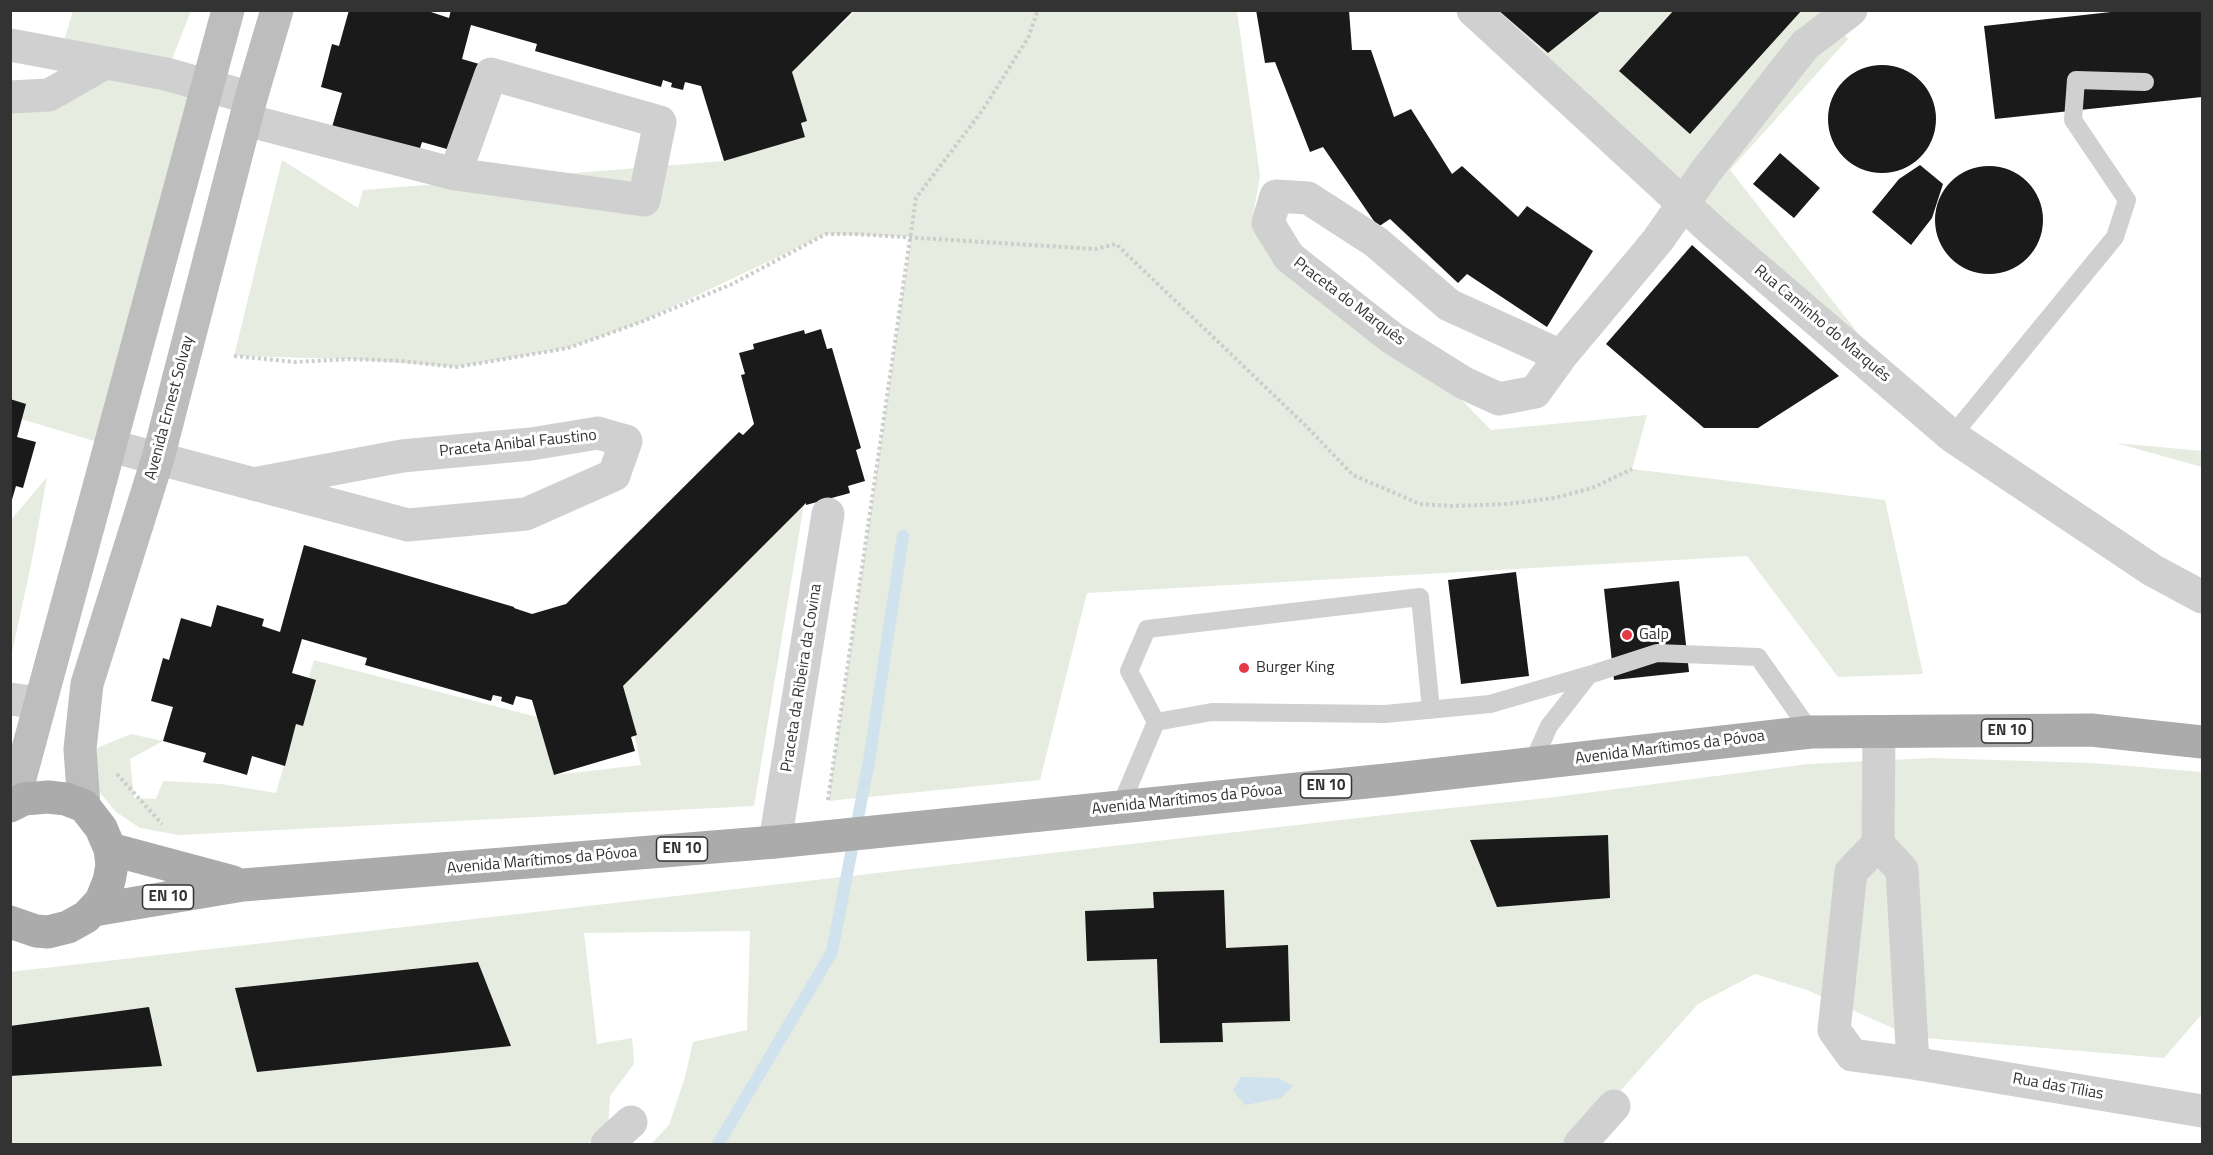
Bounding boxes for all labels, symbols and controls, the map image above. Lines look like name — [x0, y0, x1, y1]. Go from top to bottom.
street label: Praceta do Marquês — [1289, 254, 1409, 350]
street label: Rua Caminho do Marquês — [1750, 261, 1894, 387]
street label: Avenida Ernest Solvay — [141, 334, 199, 482]
street label: Praceta Anibal Faustino — [438, 426, 598, 462]
street label: Praceta da Ribeira da Covina — [778, 583, 826, 773]
place label: Galp — [1639, 625, 1669, 645]
marker: Galp — [1620, 628, 1634, 642]
place label: Burger King — [1256, 658, 1335, 678]
marker: Burger King — [1237, 661, 1251, 675]
road number: EN 10 — [1982, 719, 2032, 743]
street label: Avenida Marítimos da Póvoa — [1574, 727, 1766, 769]
road number: EN 10 — [1300, 774, 1352, 798]
street label: Avenida Marítimos da Póvoa — [1091, 780, 1283, 820]
road number: EN 10 — [656, 837, 708, 861]
street label: Avenida Marítimos da Póvoa — [446, 843, 638, 879]
road number: EN 10 — [142, 885, 194, 909]
street label: Rua das Tílias — [2011, 1070, 2105, 1104]

